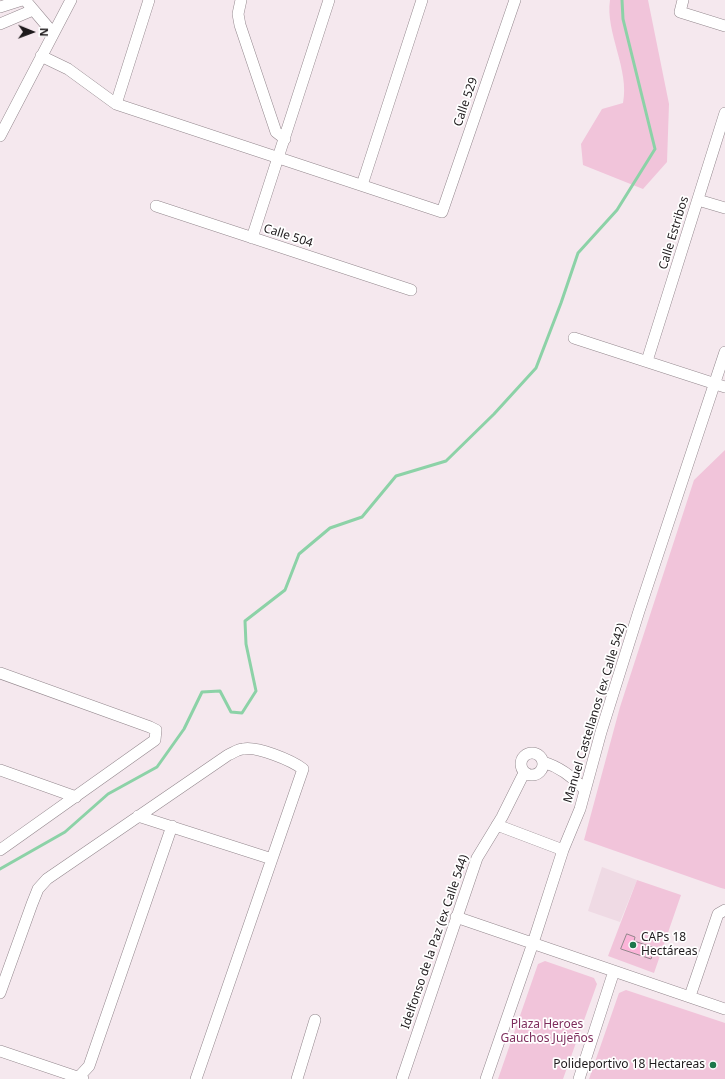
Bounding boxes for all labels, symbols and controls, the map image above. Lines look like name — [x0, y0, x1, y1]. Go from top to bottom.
north arrow — [12, 12, 52, 52]
text: N — [37, 28, 52, 37]
street label: Calle 529 — [451, 76, 481, 128]
street label: Calle Estribos — [656, 195, 692, 271]
street label: Calle 504 — [262, 221, 314, 251]
street label: Manuel Castellanos (ex Calle 542) — [561, 621, 629, 805]
street label: Idelfonso de la Paz (ex Calle 544) — [398, 853, 472, 1031]
place label: CAPs 18 Hectáreas — [641, 931, 697, 959]
marker: CAPs 18 Hectáreas — [628, 940, 638, 950]
park label: Plaza Heroes Gauchos Jujeños — [500, 1018, 594, 1046]
place label: Polideportivo 18 Hectareas — [553, 1058, 705, 1072]
marker: Polideportivo 18 Hectareas — [708, 1060, 718, 1070]

